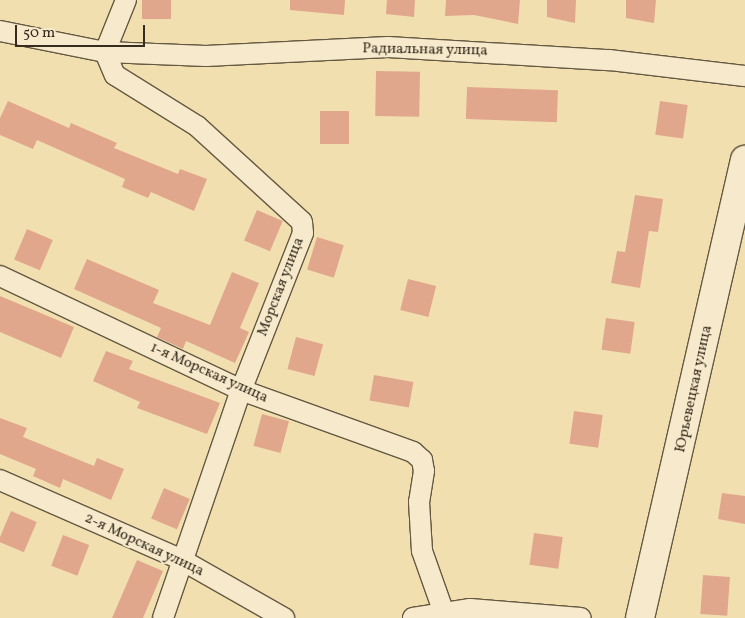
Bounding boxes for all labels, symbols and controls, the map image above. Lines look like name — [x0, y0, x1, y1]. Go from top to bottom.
scale bar — [18, 15, 148, 47]
text: 50 m — [23, 23, 55, 44]
street label: Радиальная улица — [362, 40, 488, 60]
street label: Морская улица — [254, 235, 308, 339]
street label: Юрьевецкая улица — [672, 323, 716, 455]
street label: 1-я Морская улица — [147, 339, 271, 407]
street label: 2-я Морская улица — [81, 509, 207, 581]

